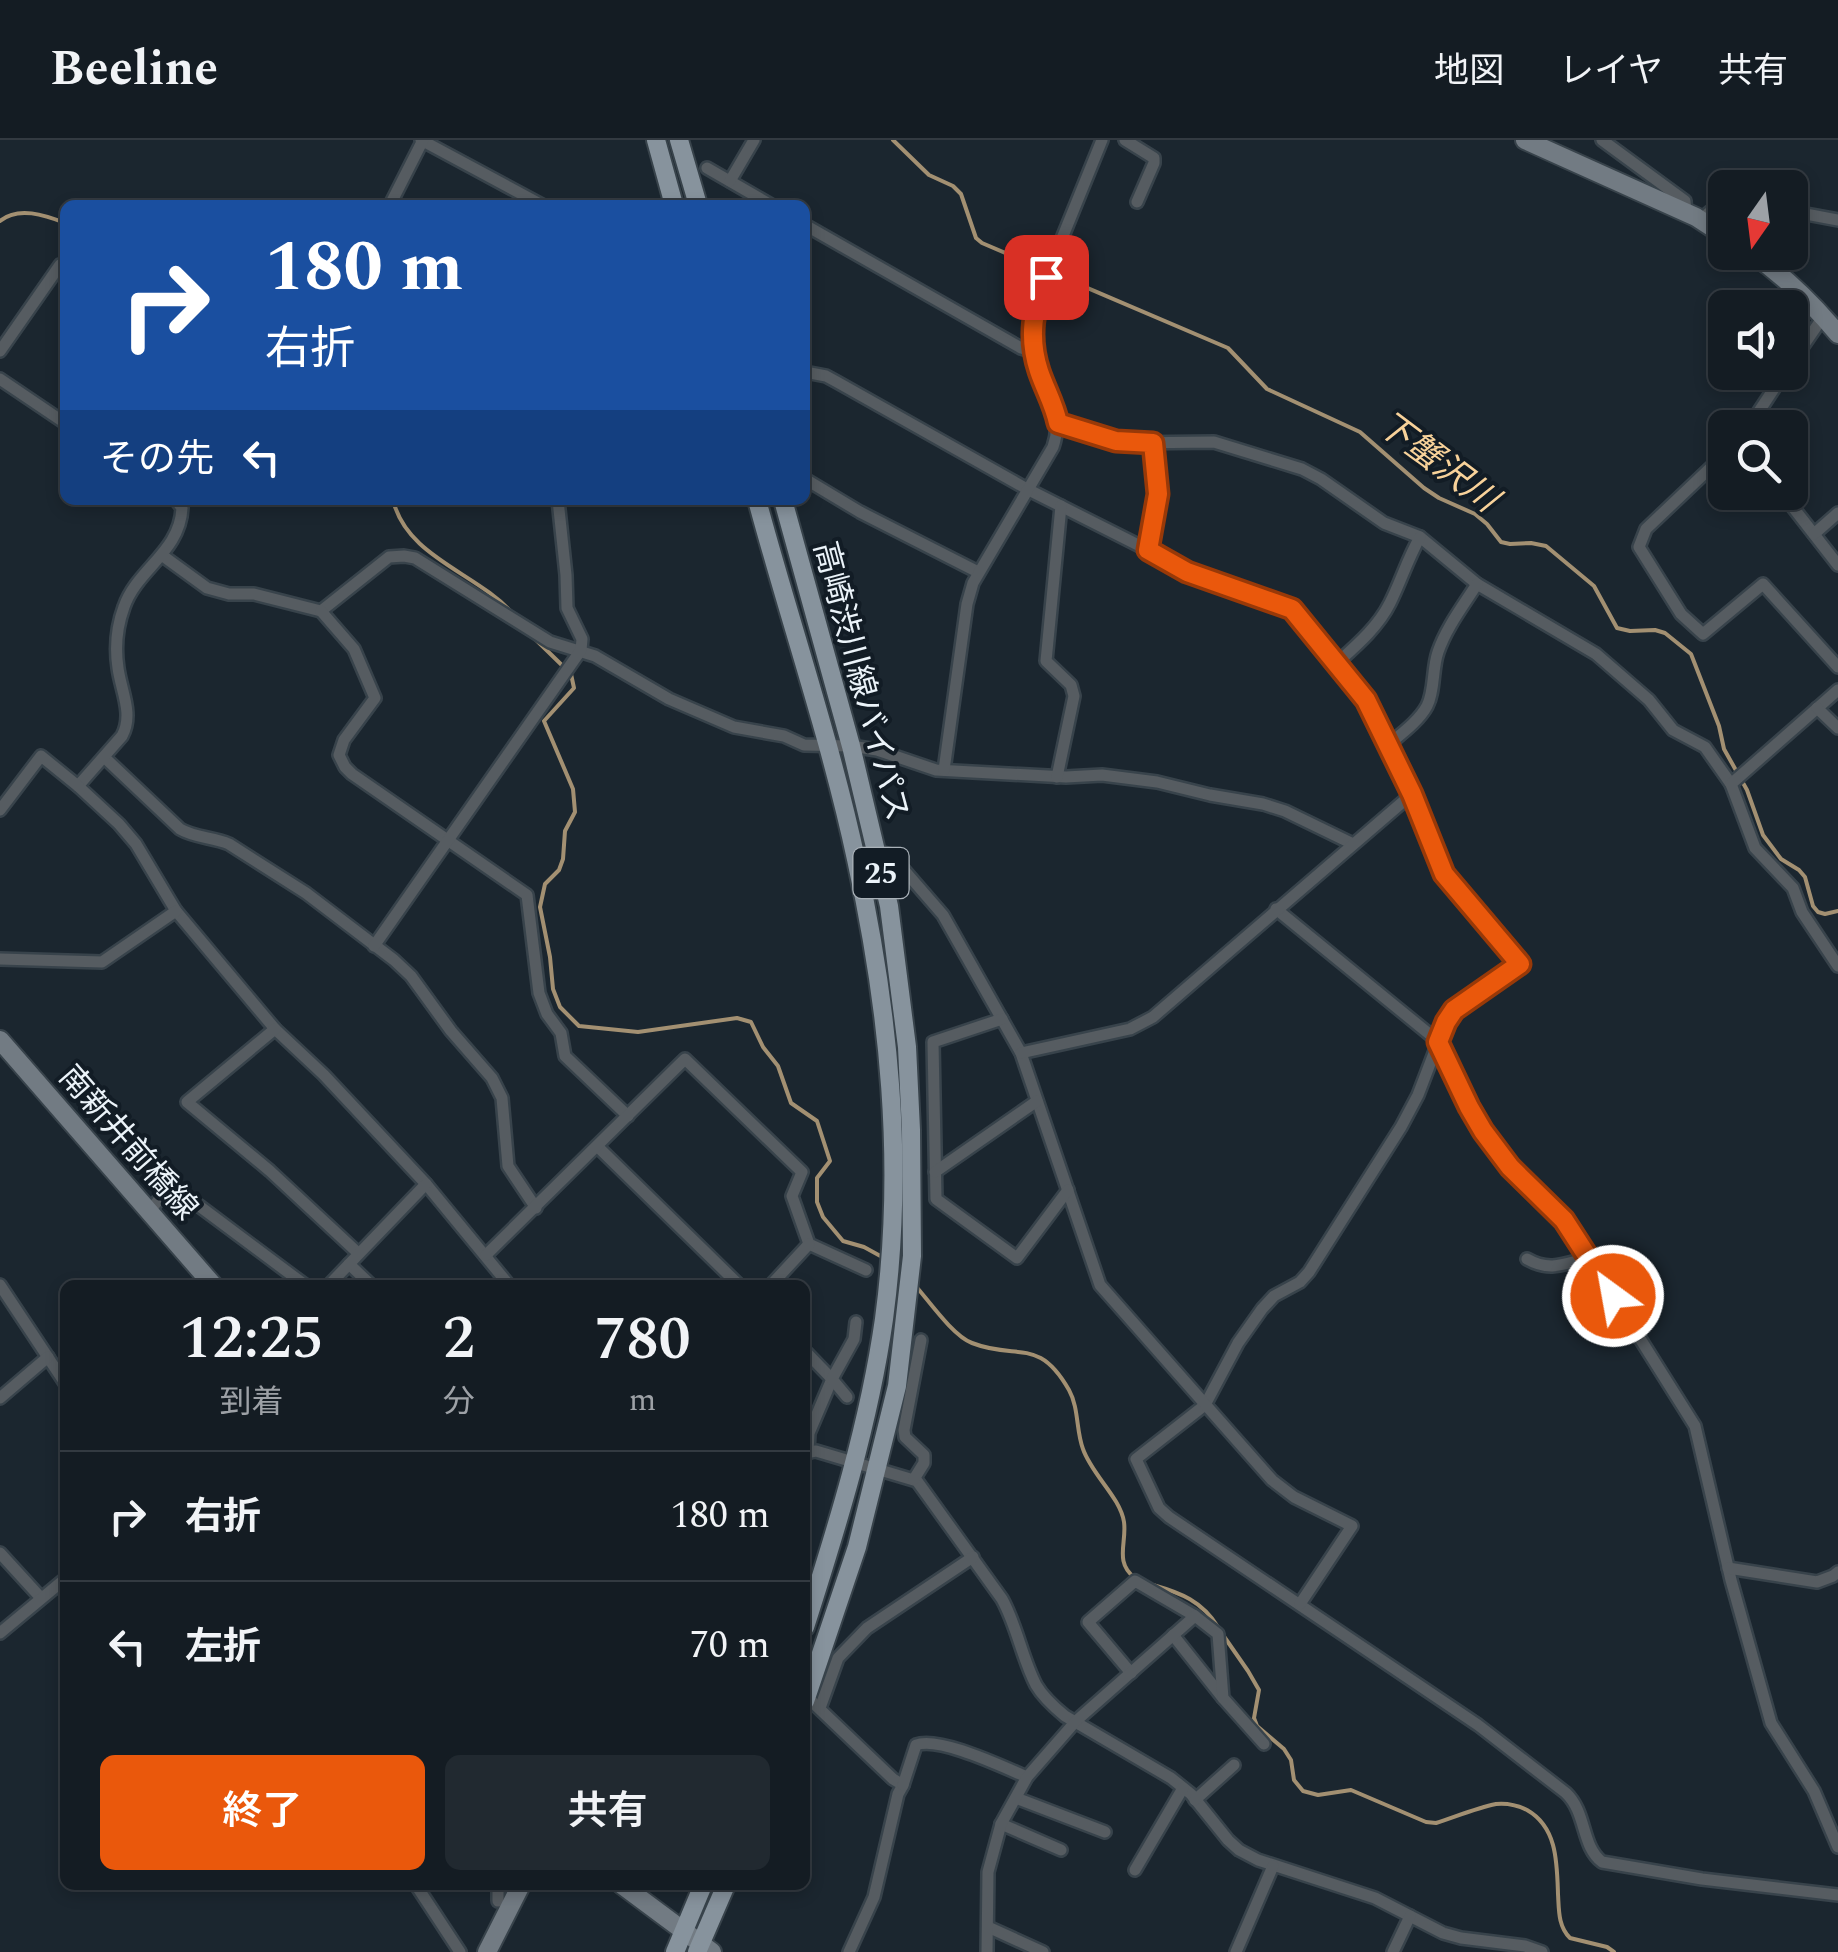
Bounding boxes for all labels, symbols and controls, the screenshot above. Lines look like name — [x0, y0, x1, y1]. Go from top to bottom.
text: Beeline — [50, 33, 218, 106]
text: 地図 — [1434, 45, 1504, 98]
text: レイヤ — [1559, 45, 1663, 98]
text: 共有 — [1718, 45, 1788, 98]
north arrow — [1708, 170, 1808, 270]
map controls — [1708, 170, 1808, 510]
text: 180 m — [265, 215, 463, 321]
pin — [1004, 235, 1089, 320]
icon: right — [100, 240, 230, 370]
icon: arrive — [1019, 250, 1074, 305]
button: sound — [1708, 290, 1808, 390]
text: 右折 — [265, 315, 355, 384]
water label: 下蟹沢川 — [1365, 399, 1512, 528]
button: search — [1708, 410, 1808, 510]
icon: left — [234, 430, 289, 485]
text: その先 — [100, 431, 214, 489]
street label: 高崎渋川線バイパス — [800, 536, 921, 827]
road number: 25 — [854, 848, 908, 898]
street label: 南新井前橋線 — [46, 1054, 209, 1232]
position arrow — [1561, 1244, 1665, 1348]
text: 12:25 — [179, 1293, 324, 1385]
text: 2 — [443, 1293, 475, 1385]
text: 780 — [594, 1294, 691, 1386]
text: m — [629, 1376, 656, 1425]
text: 到着 — [219, 1378, 283, 1427]
text: 分 — [443, 1378, 475, 1427]
text: 180 m — [671, 1487, 770, 1545]
icon: right — [100, 1489, 155, 1544]
text: 右折 — [185, 1489, 261, 1547]
text: 70 m — [690, 1617, 770, 1675]
icon: left — [100, 1619, 155, 1674]
text: 左折 — [185, 1619, 261, 1677]
button: 終了 — [100, 1755, 425, 1870]
button: 共有 — [445, 1755, 770, 1870]

